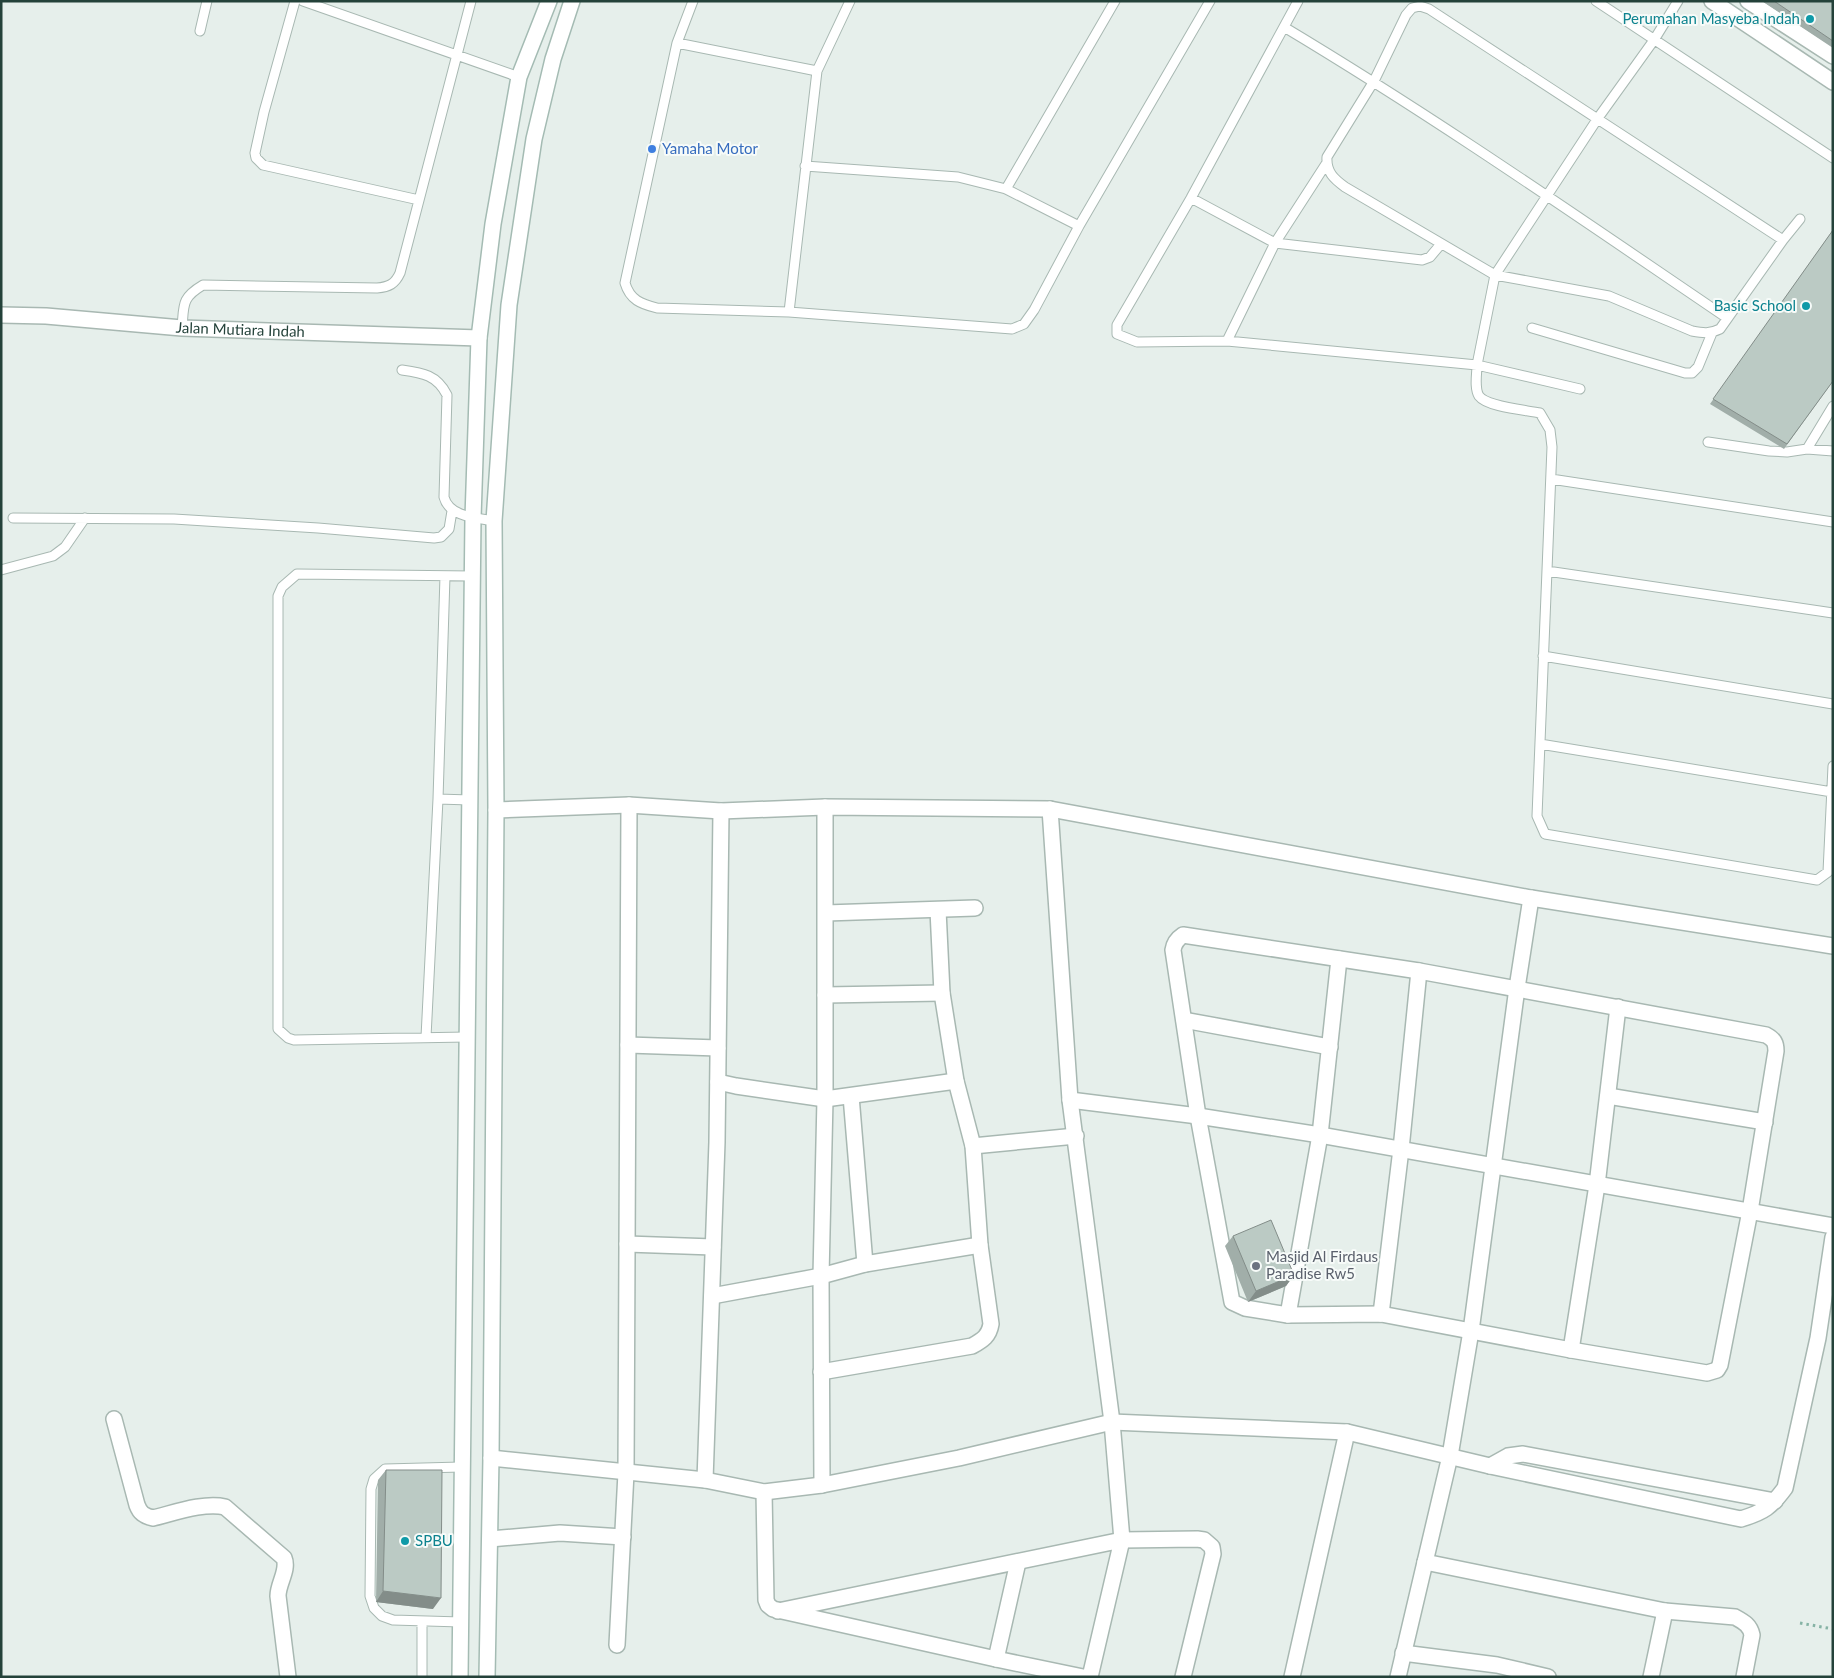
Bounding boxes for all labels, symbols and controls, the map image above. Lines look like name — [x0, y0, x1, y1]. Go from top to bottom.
place label: Perumahan Masyeba Indah — [1622, 9, 1800, 27]
marker: Perumahan Masyeba Indah — [1804, 13, 1816, 25]
place label: Yamaha Motor — [662, 139, 759, 157]
marker: Yamaha Motor — [646, 143, 658, 155]
place label: Basic School — [1714, 296, 1796, 314]
marker: Basic School — [1800, 300, 1812, 312]
street label: Jalan Mutiara Indah — [175, 318, 305, 340]
place label: Masjid Al Firdaus Paradise Rw5 — [1266, 1247, 1378, 1282]
marker: Masjid Al Firdaus Paradise Rw5 — [1250, 1260, 1262, 1272]
place label: SPBU — [415, 1531, 453, 1549]
marker: SPBU — [399, 1535, 411, 1547]

